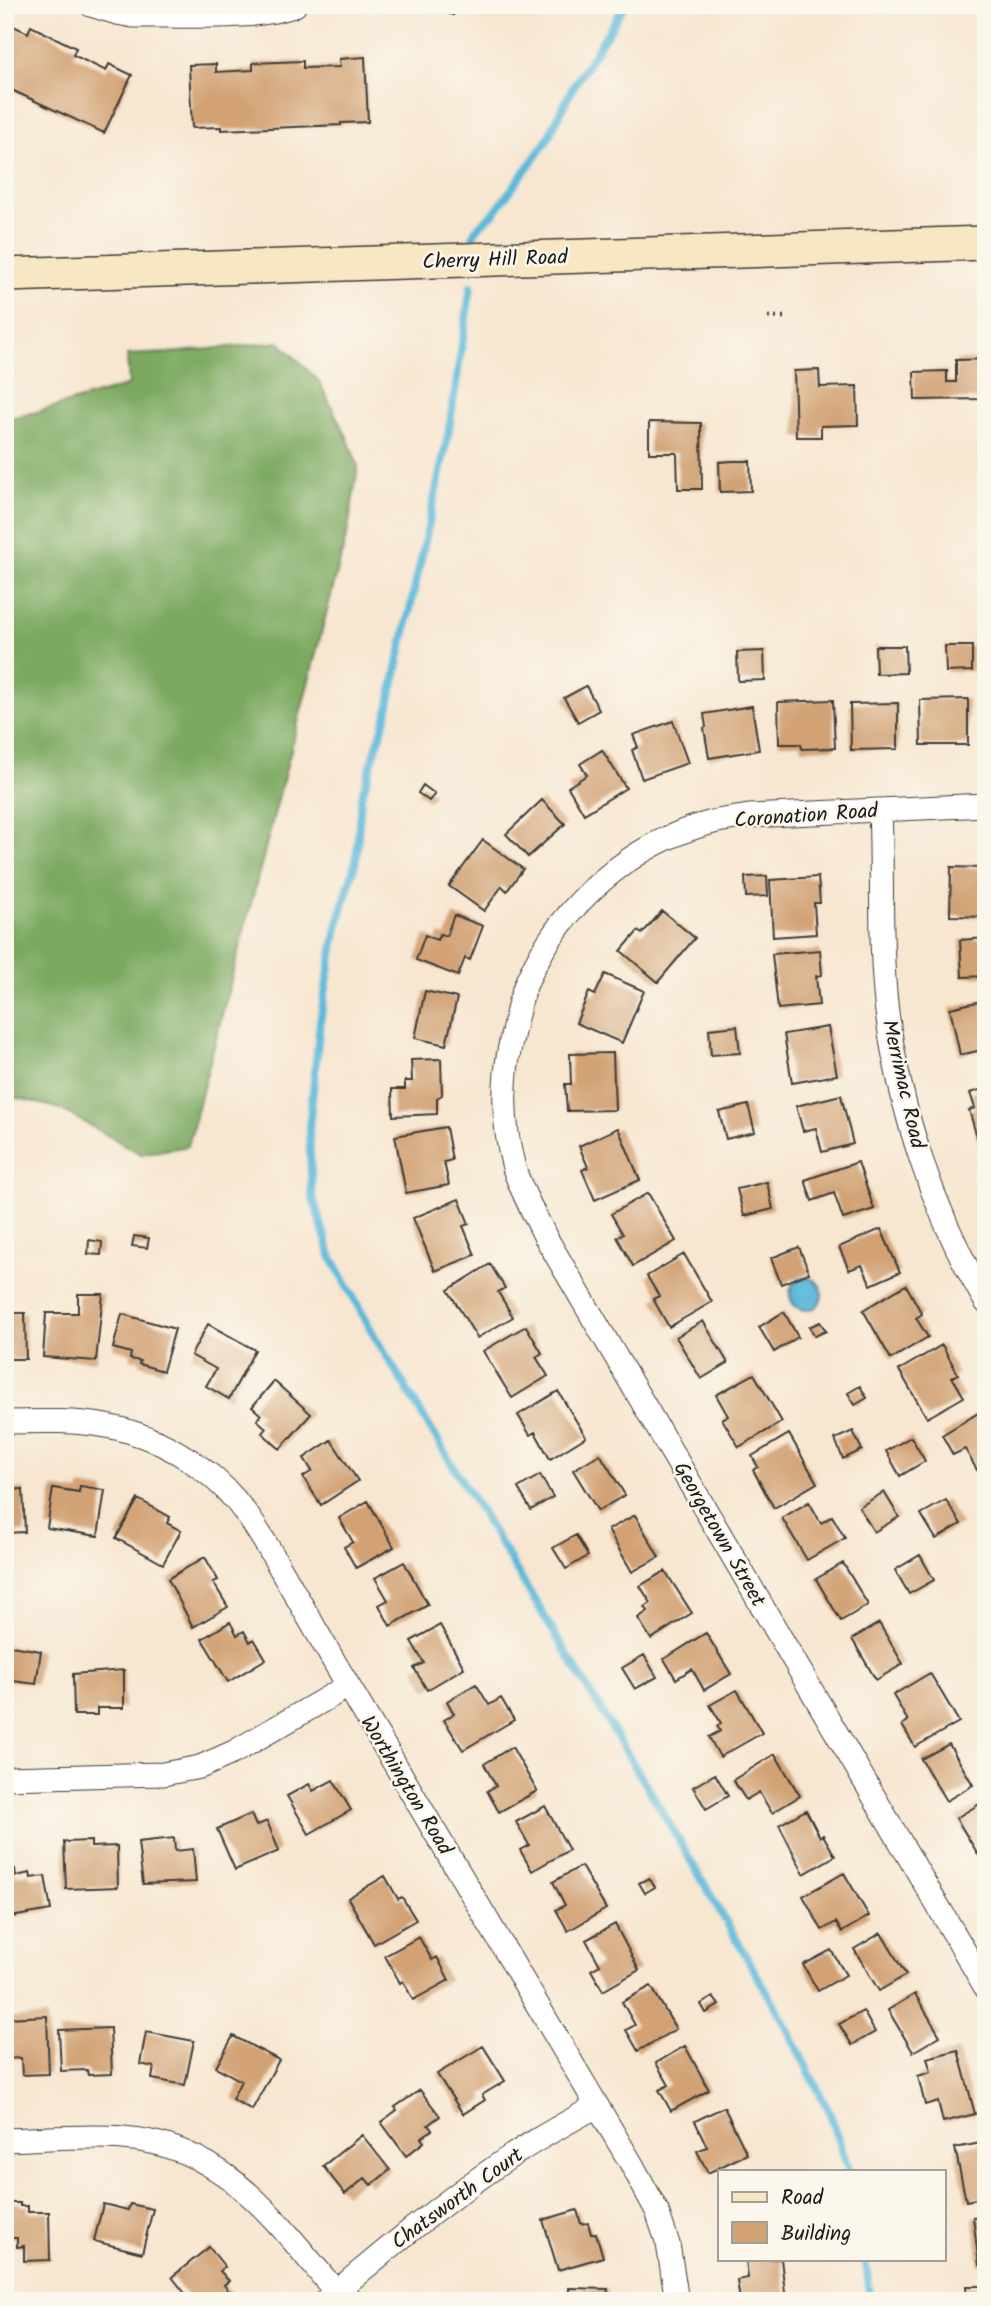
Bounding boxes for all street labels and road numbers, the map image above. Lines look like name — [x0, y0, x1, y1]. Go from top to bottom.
street label: Cherry Hill Road — [422, 241, 569, 280]
street label: Coronation Road — [733, 795, 880, 838]
street label: Merrimac Road — [872, 1017, 934, 1153]
street label: Georgetown Street — [664, 1456, 774, 1614]
street label: Worthington Road — [351, 1710, 461, 1862]
street label: Chatsworth Court — [385, 2139, 532, 2259]

